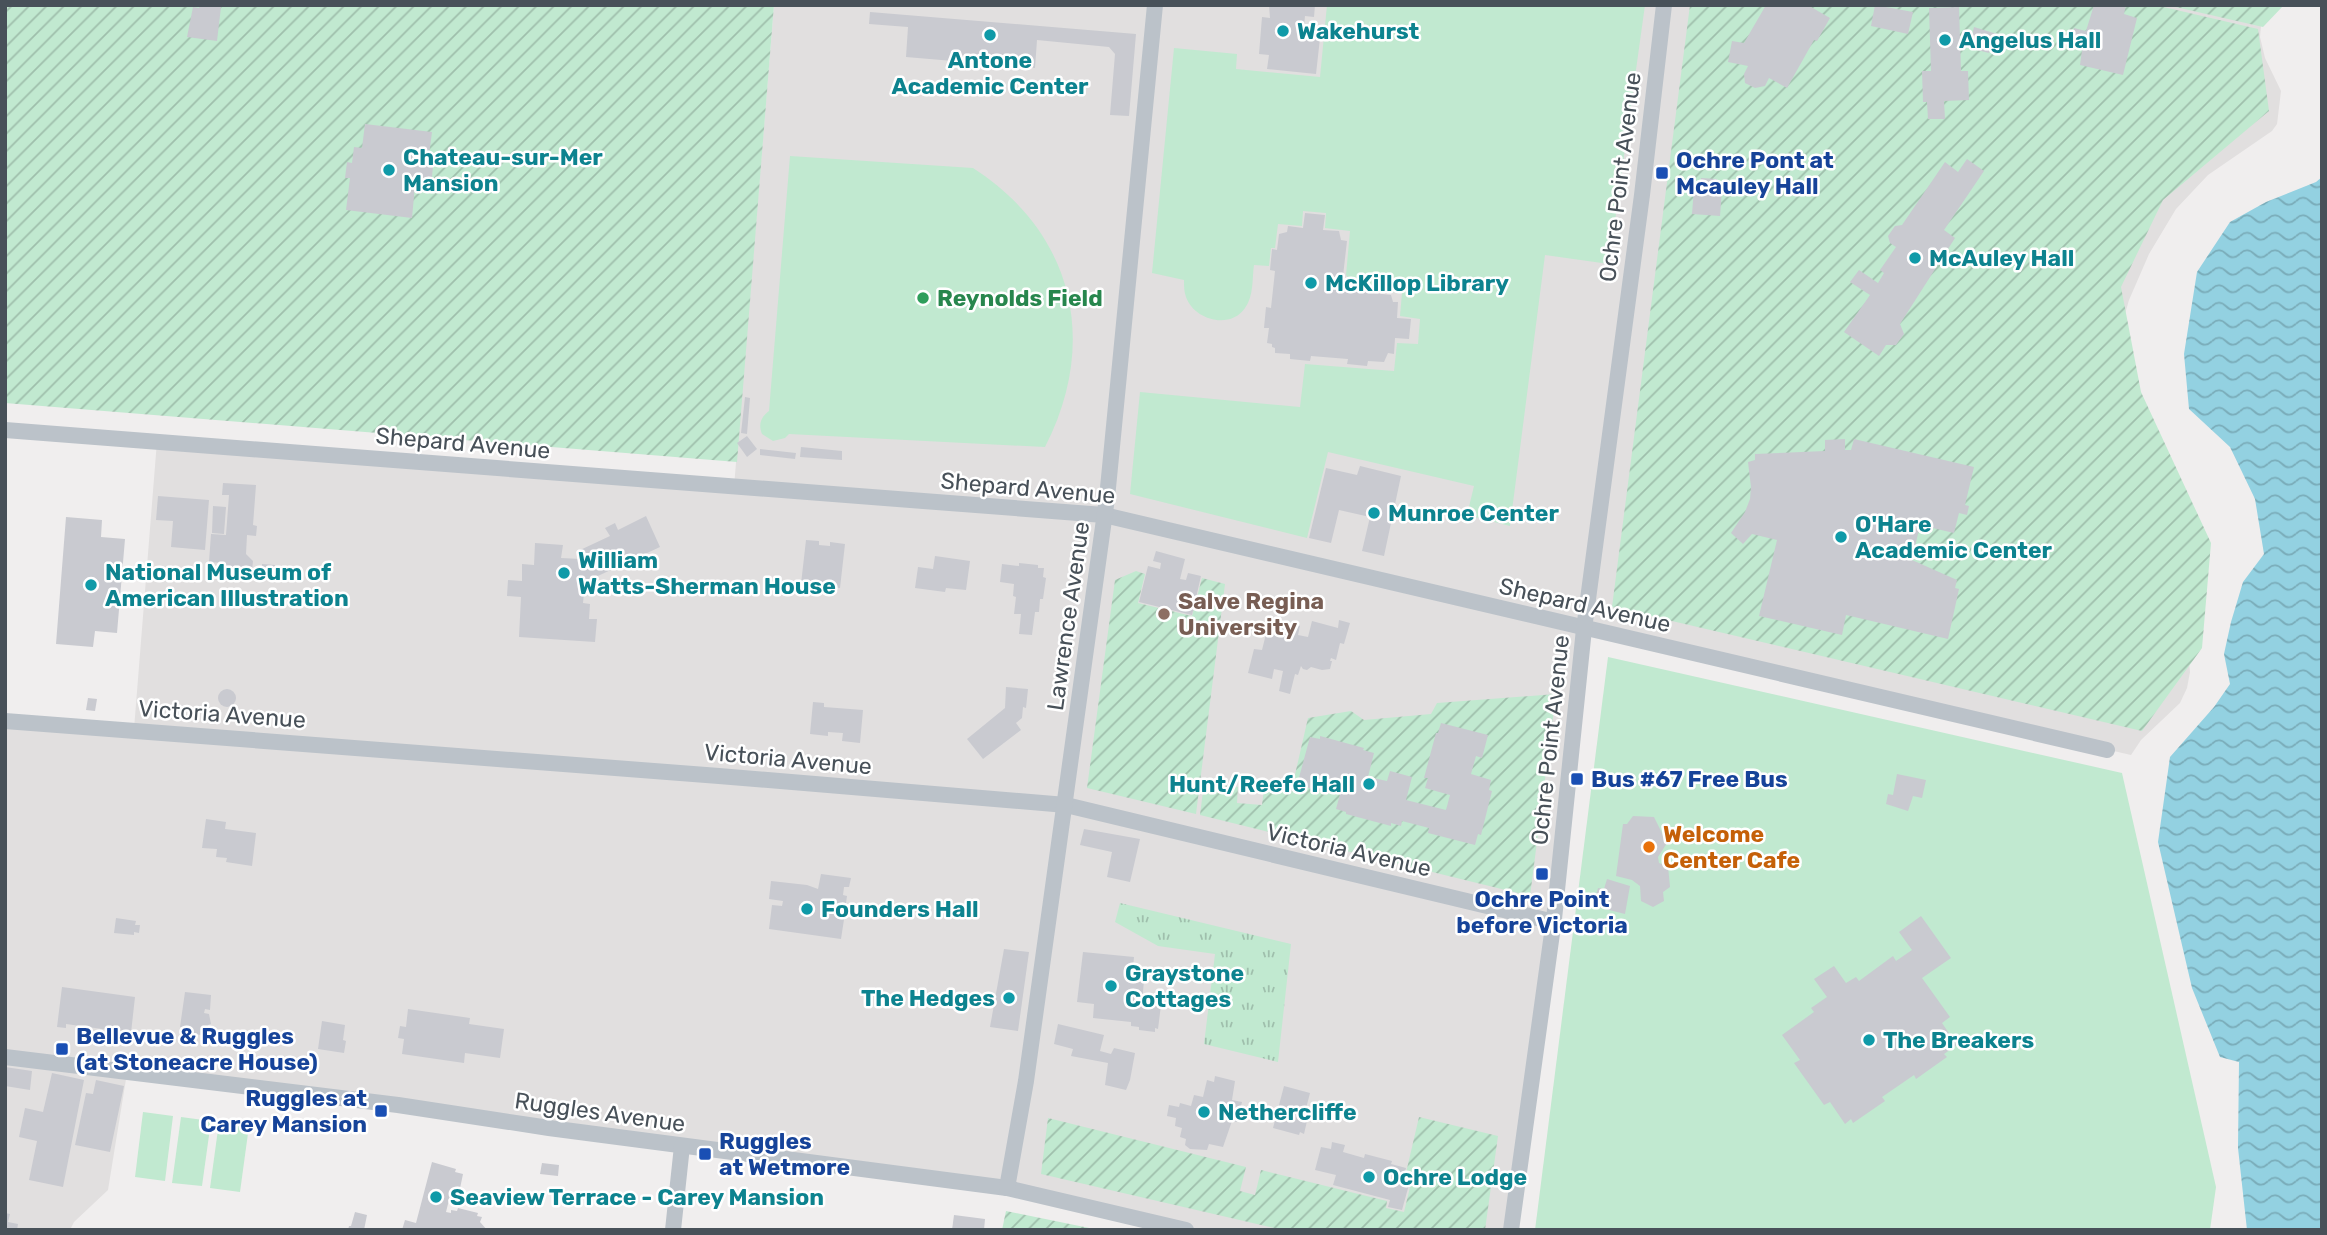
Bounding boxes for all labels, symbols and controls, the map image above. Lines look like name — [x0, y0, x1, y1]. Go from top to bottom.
place label: Wakehurst — [1297, 17, 1420, 45]
marker: Wakehurst — [1275, 23, 1291, 39]
place label: Angelus Hall — [1959, 26, 2101, 54]
marker: Antone Academic Center — [982, 27, 998, 43]
marker: Angelus Hall — [1937, 32, 1953, 48]
place label: Antone Academic Center — [891, 46, 1089, 100]
street label: Ochre Point Avenue — [1593, 71, 1647, 283]
place label: Chateau-sur-Mer Mansion — [403, 143, 603, 197]
place label: Ochre Pont at Mcauley Hall — [1676, 146, 1834, 200]
marker: Chateau-sur-Mer Mansion — [381, 162, 397, 178]
marker: Ochre Pont at Mcauley Hall — [1654, 165, 1670, 181]
place label: McAuley Hall — [1929, 244, 2074, 272]
marker: McAuley Hall — [1907, 250, 1923, 266]
place label: McKillop Library — [1325, 269, 1509, 297]
marker: McKillop Library — [1303, 275, 1319, 291]
place label: Reynolds Field — [937, 284, 1103, 312]
marker: Reynolds Field — [915, 290, 931, 306]
street label: Shepard Avenue — [374, 421, 552, 465]
street label: Shepard Avenue — [939, 466, 1117, 510]
place label: Munroe Center — [1388, 499, 1559, 527]
marker: Munroe Center — [1366, 505, 1382, 521]
place label: O'Hare Academic Center — [1855, 510, 2053, 564]
street label: Lawrence Avenue — [1041, 520, 1095, 712]
marker: O'Hare Academic Center — [1833, 529, 1849, 545]
place label: William Watts-Sherman House — [578, 546, 836, 600]
place label: National Museum of American Illustration — [105, 558, 349, 612]
marker: William Watts-Sherman House — [556, 565, 572, 581]
street label: Shepard Avenue — [1496, 572, 1674, 638]
marker: National Museum of American Illustration — [83, 577, 99, 593]
place label: Salve Regina University — [1178, 587, 1324, 641]
marker: Salve Regina University — [1156, 606, 1172, 622]
street label: Ochre Point Avenue — [1525, 634, 1575, 846]
street label: Victoria Avenue — [137, 694, 307, 734]
street label: Victoria Avenue — [703, 738, 873, 780]
place label: Bus #67 Free Bus — [1591, 765, 1788, 793]
place label: Hunt/Reefe Hall — [1169, 770, 1355, 798]
marker: Bus #67 Free Bus — [1569, 771, 1585, 787]
marker: Hunt/Reefe Hall — [1361, 776, 1377, 792]
street label: Victoria Avenue — [1264, 817, 1434, 883]
place label: Welcome Center Cafe — [1663, 820, 1800, 874]
marker: Welcome Center Cafe — [1641, 839, 1657, 855]
marker: Ochre Point before Victoria — [1534, 866, 1550, 882]
place label: Ochre Point before Victoria — [1456, 885, 1628, 939]
place label: Founders Hall — [821, 895, 979, 923]
marker: Founders Hall — [799, 901, 815, 917]
place label: Graystone Cottages — [1125, 959, 1244, 1013]
marker: Graystone Cottages — [1103, 978, 1119, 994]
place label: The Hedges — [861, 984, 995, 1012]
marker: The Hedges — [1001, 990, 1017, 1006]
place label: Bellevue & Ruggles (at Stoneacre House) — [76, 1022, 318, 1076]
place label: The Breakers — [1883, 1026, 2034, 1054]
marker: The Breakers — [1861, 1032, 1877, 1048]
marker: Bellevue & Ruggles (at Stoneacre House) — [54, 1041, 70, 1057]
place label: Ruggles at Carey Mansion — [200, 1084, 367, 1138]
street label: Ruggles Avenue — [513, 1086, 687, 1138]
place label: Nethercliffe — [1218, 1098, 1357, 1126]
marker: Ruggles at Carey Mansion — [373, 1103, 389, 1119]
marker: Nethercliffe — [1196, 1104, 1212, 1120]
place label: Ruggles at Wetmore — [719, 1127, 850, 1181]
marker: Ruggles at Wetmore — [697, 1146, 713, 1162]
place label: Ochre Lodge — [1383, 1163, 1527, 1191]
marker: Ochre Lodge — [1361, 1169, 1377, 1185]
place label: Seaview Terrace - Carey Mansion — [450, 1183, 824, 1211]
marker: Seaview Terrace - Carey Mansion — [428, 1189, 444, 1205]

